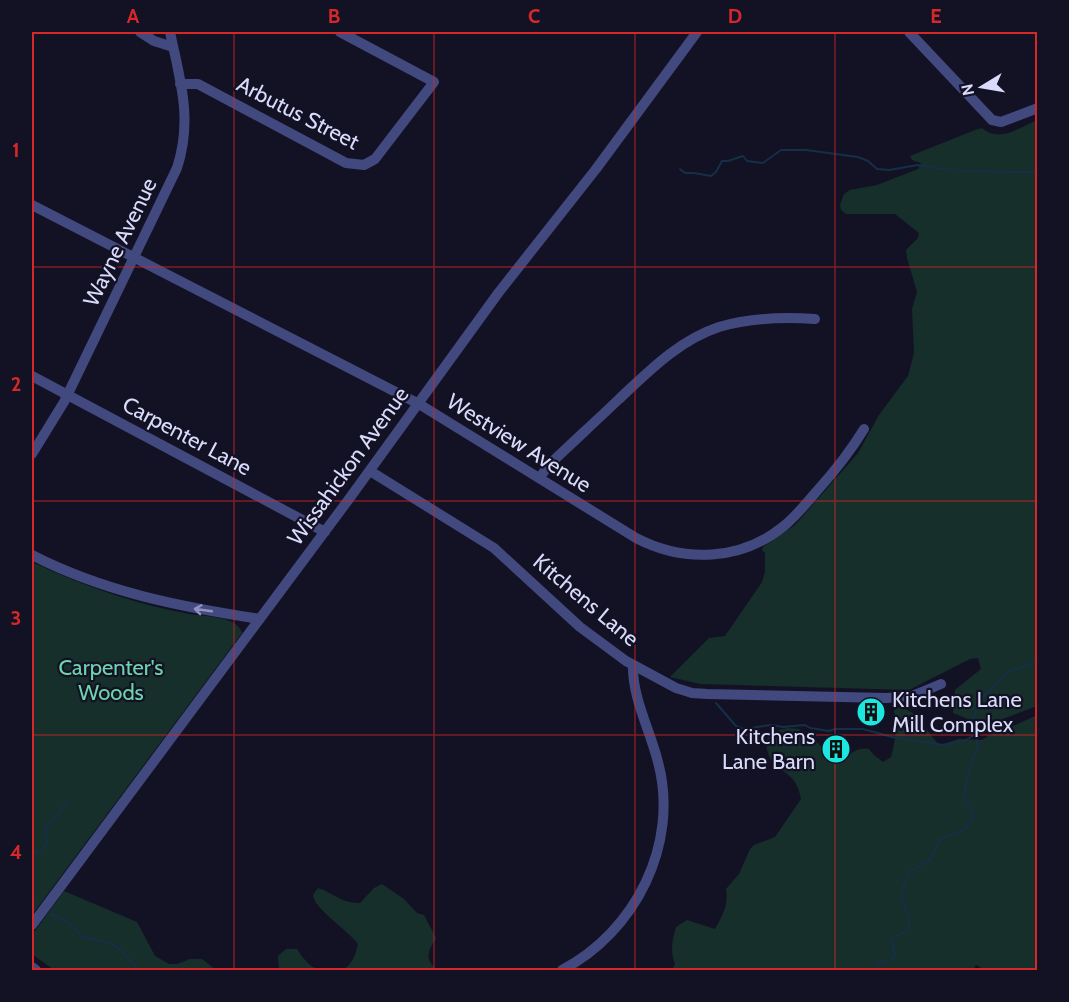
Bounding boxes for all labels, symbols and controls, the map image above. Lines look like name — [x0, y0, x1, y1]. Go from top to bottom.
text: A — [127, 4, 140, 28]
text: B — [328, 4, 340, 28]
text: C — [528, 4, 540, 28]
text: D — [728, 4, 742, 28]
text: E — [930, 4, 942, 28]
north arrow — [952, 57, 1012, 117]
street label: Arbutus Street — [232, 71, 364, 156]
text: N — [957, 82, 978, 97]
text: 1 — [12, 138, 20, 162]
street label: Wayne Avenue — [77, 173, 163, 311]
text: 2 — [11, 372, 21, 396]
street label: Wissahickon Avenue — [281, 382, 415, 550]
street label: Westview Avenue — [442, 388, 596, 498]
street label: Carpenter Lane — [118, 391, 256, 481]
street label: Kitchens Lane — [528, 548, 644, 652]
one-way arrow — [193, 604, 213, 615]
text: 3 — [11, 606, 21, 630]
park label: Carpenter's Woods — [59, 654, 163, 706]
place label: Kitchens Lane Mill Complex — [892, 686, 1022, 738]
building icon: Kitchens Lane Mill Complex — [855, 696, 887, 728]
place label: Kitchens Lane Barn — [722, 723, 815, 775]
building icon: Kitchens Lane Barn — [820, 733, 852, 765]
text: 4 — [10, 840, 22, 864]

